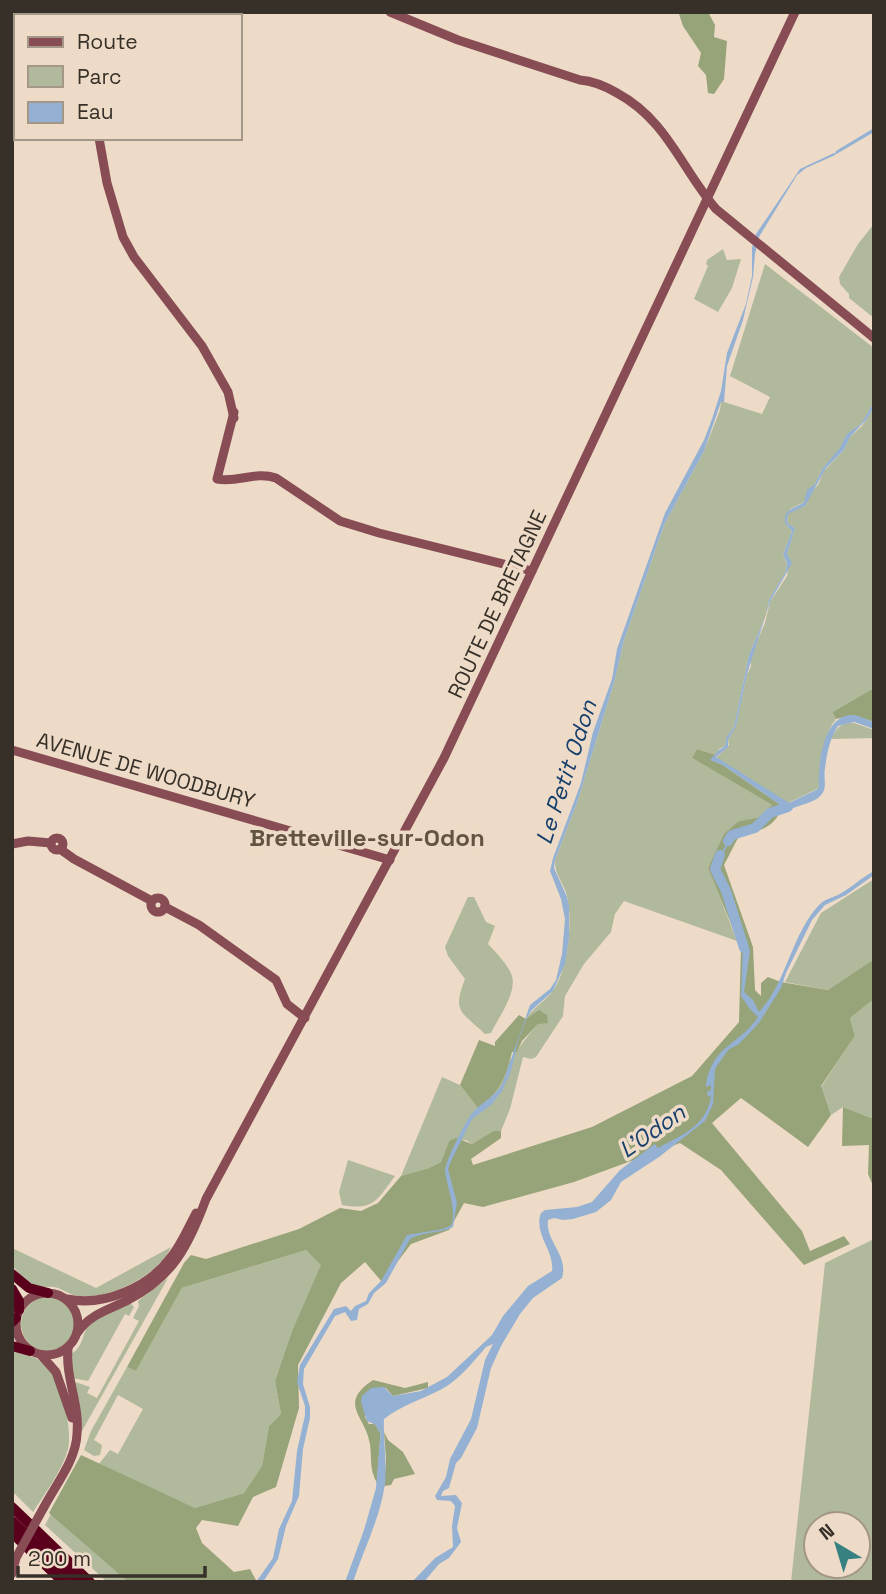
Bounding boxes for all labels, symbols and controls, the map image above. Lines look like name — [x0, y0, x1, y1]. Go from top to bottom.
legend — [14, 14, 242, 140]
text: Route — [77, 28, 138, 55]
text: Parc — [77, 63, 122, 90]
text: Eau — [77, 98, 114, 125]
street label: ROUTE DE BRETAGNE — [442, 506, 552, 702]
water label: Le Petit Odon — [529, 695, 604, 848]
street label: AVENUE DE WOODBURY — [34, 726, 258, 814]
district label: Bretteville-sur-Odon — [249, 822, 485, 853]
water label: L'Odon — [613, 1097, 692, 1165]
north arrow — [802, 1510, 872, 1580]
text: N — [814, 1518, 840, 1546]
scale bar — [18, 1534, 205, 1578]
text: 200 m — [28, 1545, 91, 1572]

